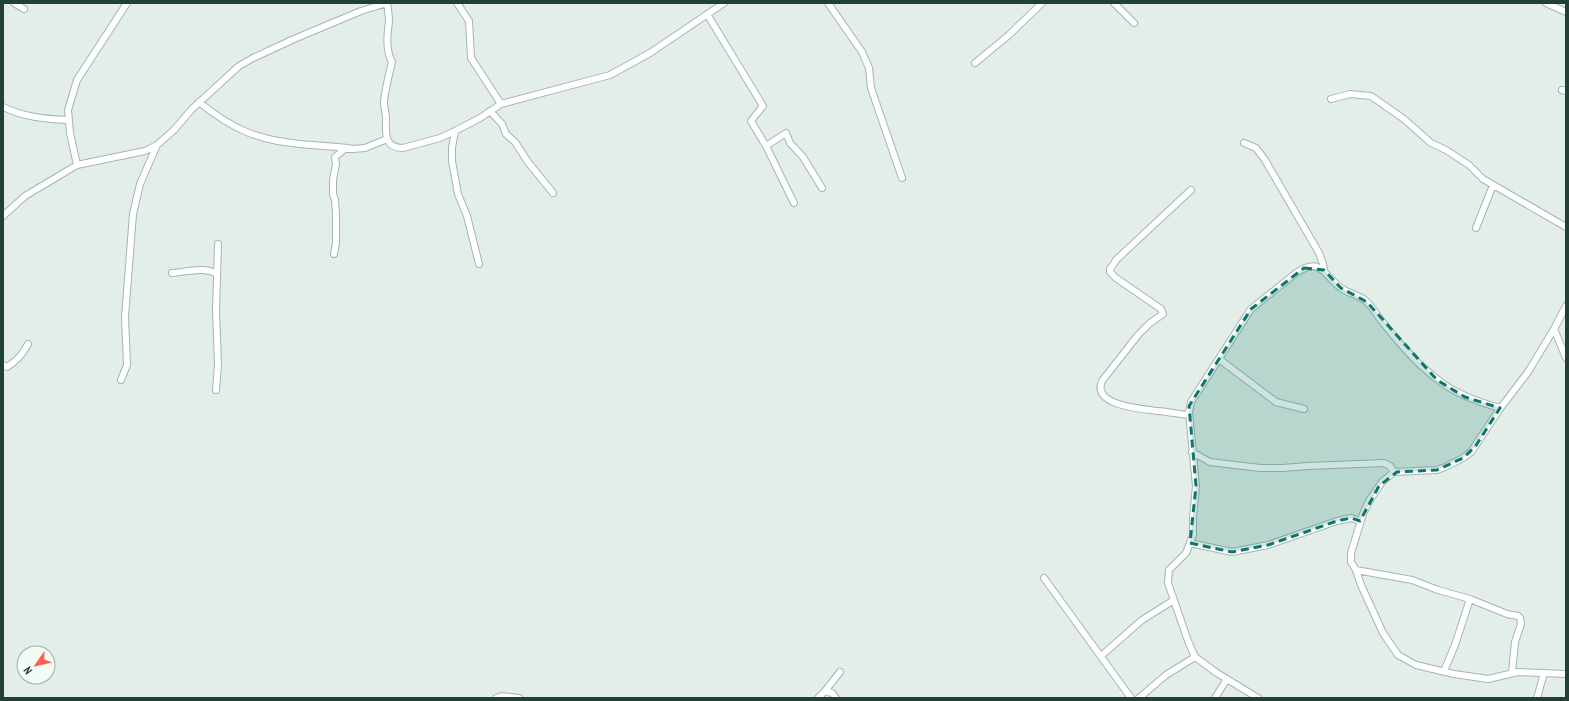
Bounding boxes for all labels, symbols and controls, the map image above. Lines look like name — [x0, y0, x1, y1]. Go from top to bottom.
north arrow — [16, 645, 56, 685]
text: N — [20, 664, 35, 677]

